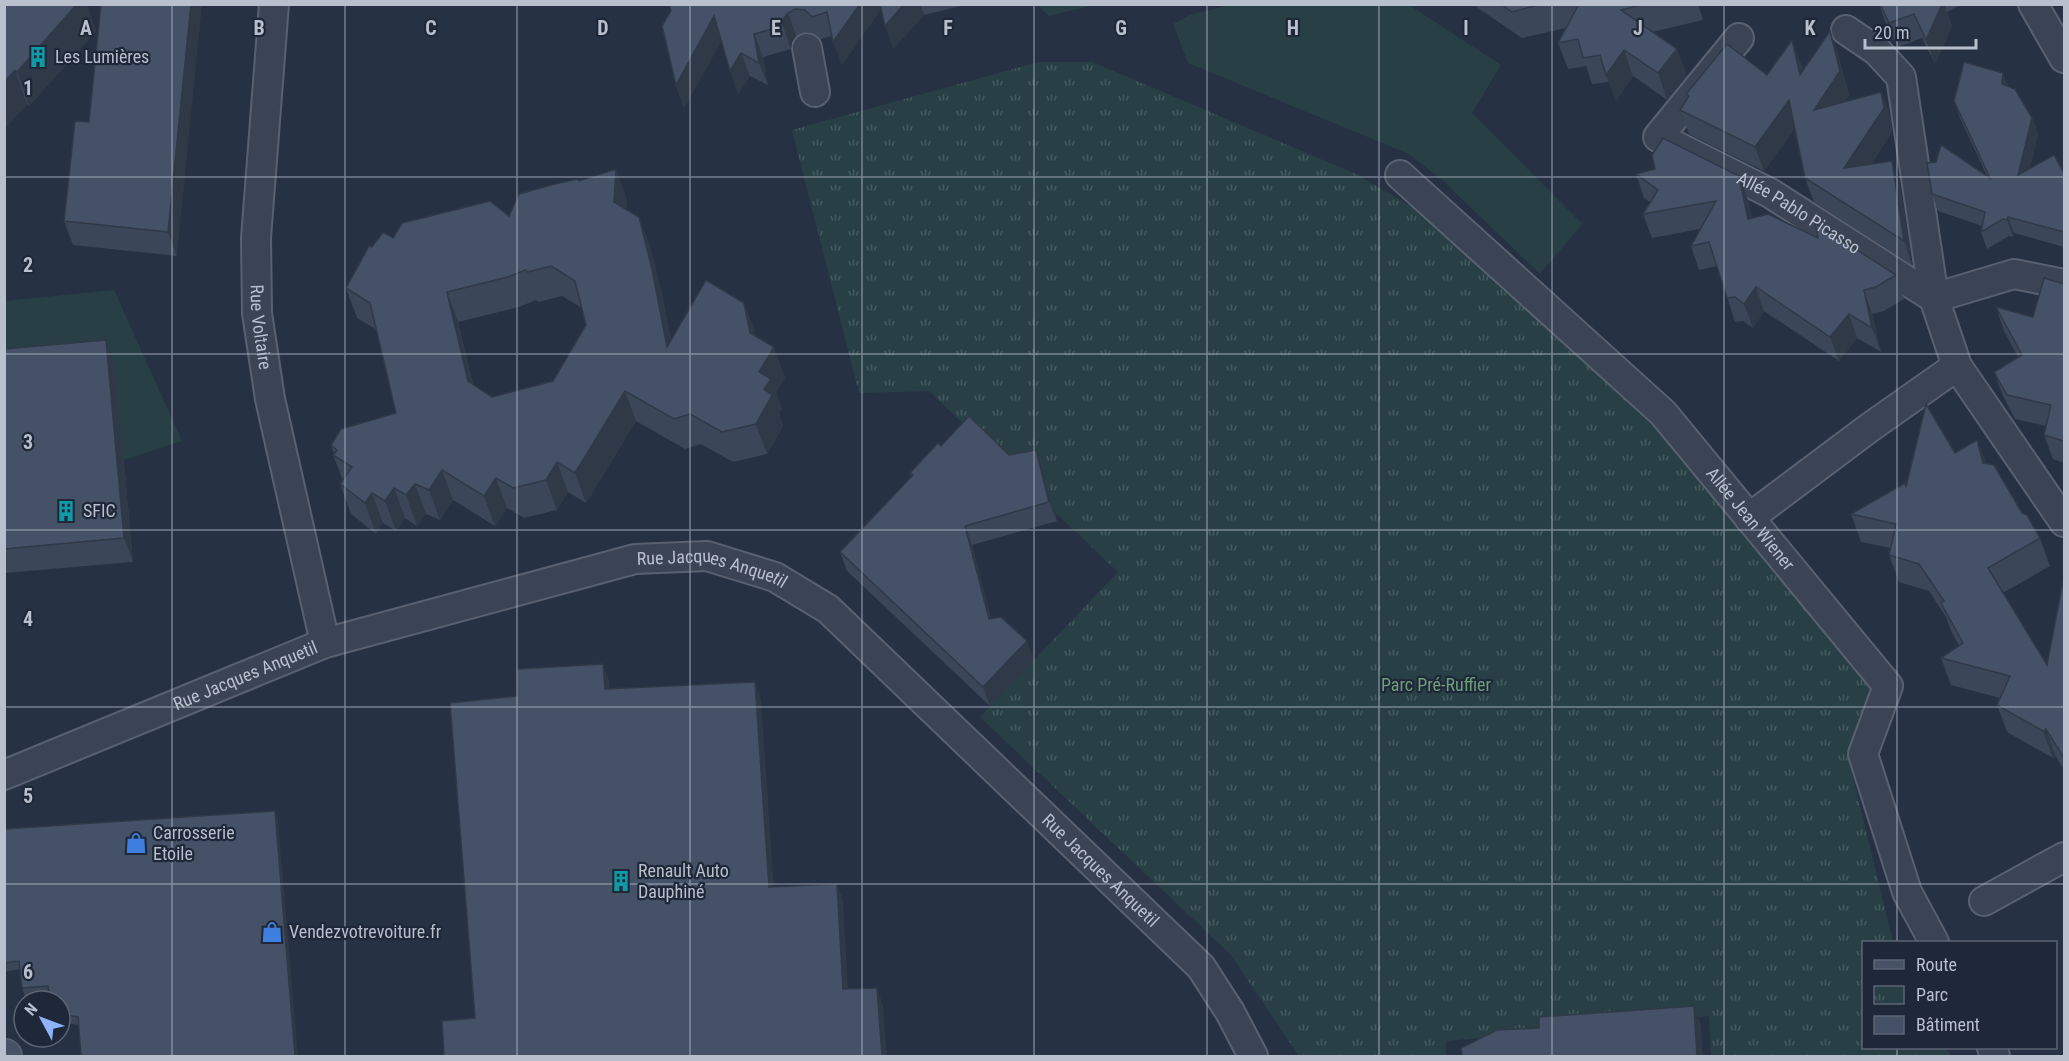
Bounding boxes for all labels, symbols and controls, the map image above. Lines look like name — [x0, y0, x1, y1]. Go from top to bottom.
scale bar — [1865, 12, 1976, 50]
text: A — [80, 16, 92, 40]
text: B — [253, 16, 265, 40]
text: C — [425, 16, 437, 40]
text: D — [597, 16, 609, 40]
text: E — [771, 16, 781, 40]
text: F — [943, 16, 953, 40]
text: G — [1115, 16, 1127, 40]
text: H — [1287, 16, 1299, 40]
text: I — [1463, 16, 1469, 40]
text: J — [1633, 16, 1643, 40]
text: K — [1804, 16, 1816, 40]
text: 20 m — [1874, 22, 1909, 43]
building icon: Les Lumières — [26, 45, 50, 69]
place label: Les Lumières — [55, 46, 149, 67]
text: 1 — [23, 76, 33, 100]
street label: Allée Pablo Picasso — [1734, 167, 1865, 258]
text: 2 — [23, 253, 33, 277]
street label: Rue Voltaire — [247, 284, 276, 371]
text: 3 — [23, 430, 33, 454]
street label: Allée Jean Wiener — [1702, 463, 1800, 575]
building icon: SFIC — [54, 499, 78, 523]
place label: SFIC — [83, 500, 116, 521]
street label: Rue Jacques Anquetil — [636, 545, 791, 592]
text: 4 — [23, 607, 33, 631]
street label: Rue Jacques Anquetil — [170, 636, 320, 714]
park label: Parc Pré-Ruffier — [1381, 674, 1492, 695]
text: 5 — [23, 784, 33, 808]
street label: Rue Jacques Anquetil — [1038, 809, 1164, 931]
place label: Carrosserie Etoile — [153, 822, 235, 864]
shop icon: Carrosserie Etoile — [124, 831, 148, 855]
place label: Renault Auto Dauphiné — [638, 860, 729, 902]
building icon: Renault Auto Dauphiné — [609, 869, 633, 893]
shop icon: Vendezvotrevoiture.fr — [260, 920, 284, 944]
place label: Vendezvotrevoiture.fr — [289, 921, 442, 942]
legend — [1862, 941, 2057, 1049]
text: Route — [1916, 954, 1957, 975]
text: 6 — [23, 960, 33, 984]
text: Parc — [1916, 984, 1948, 1005]
north arrow — [12, 989, 72, 1049]
text: N — [21, 1000, 41, 1019]
text: Bâtiment — [1916, 1014, 1980, 1035]

